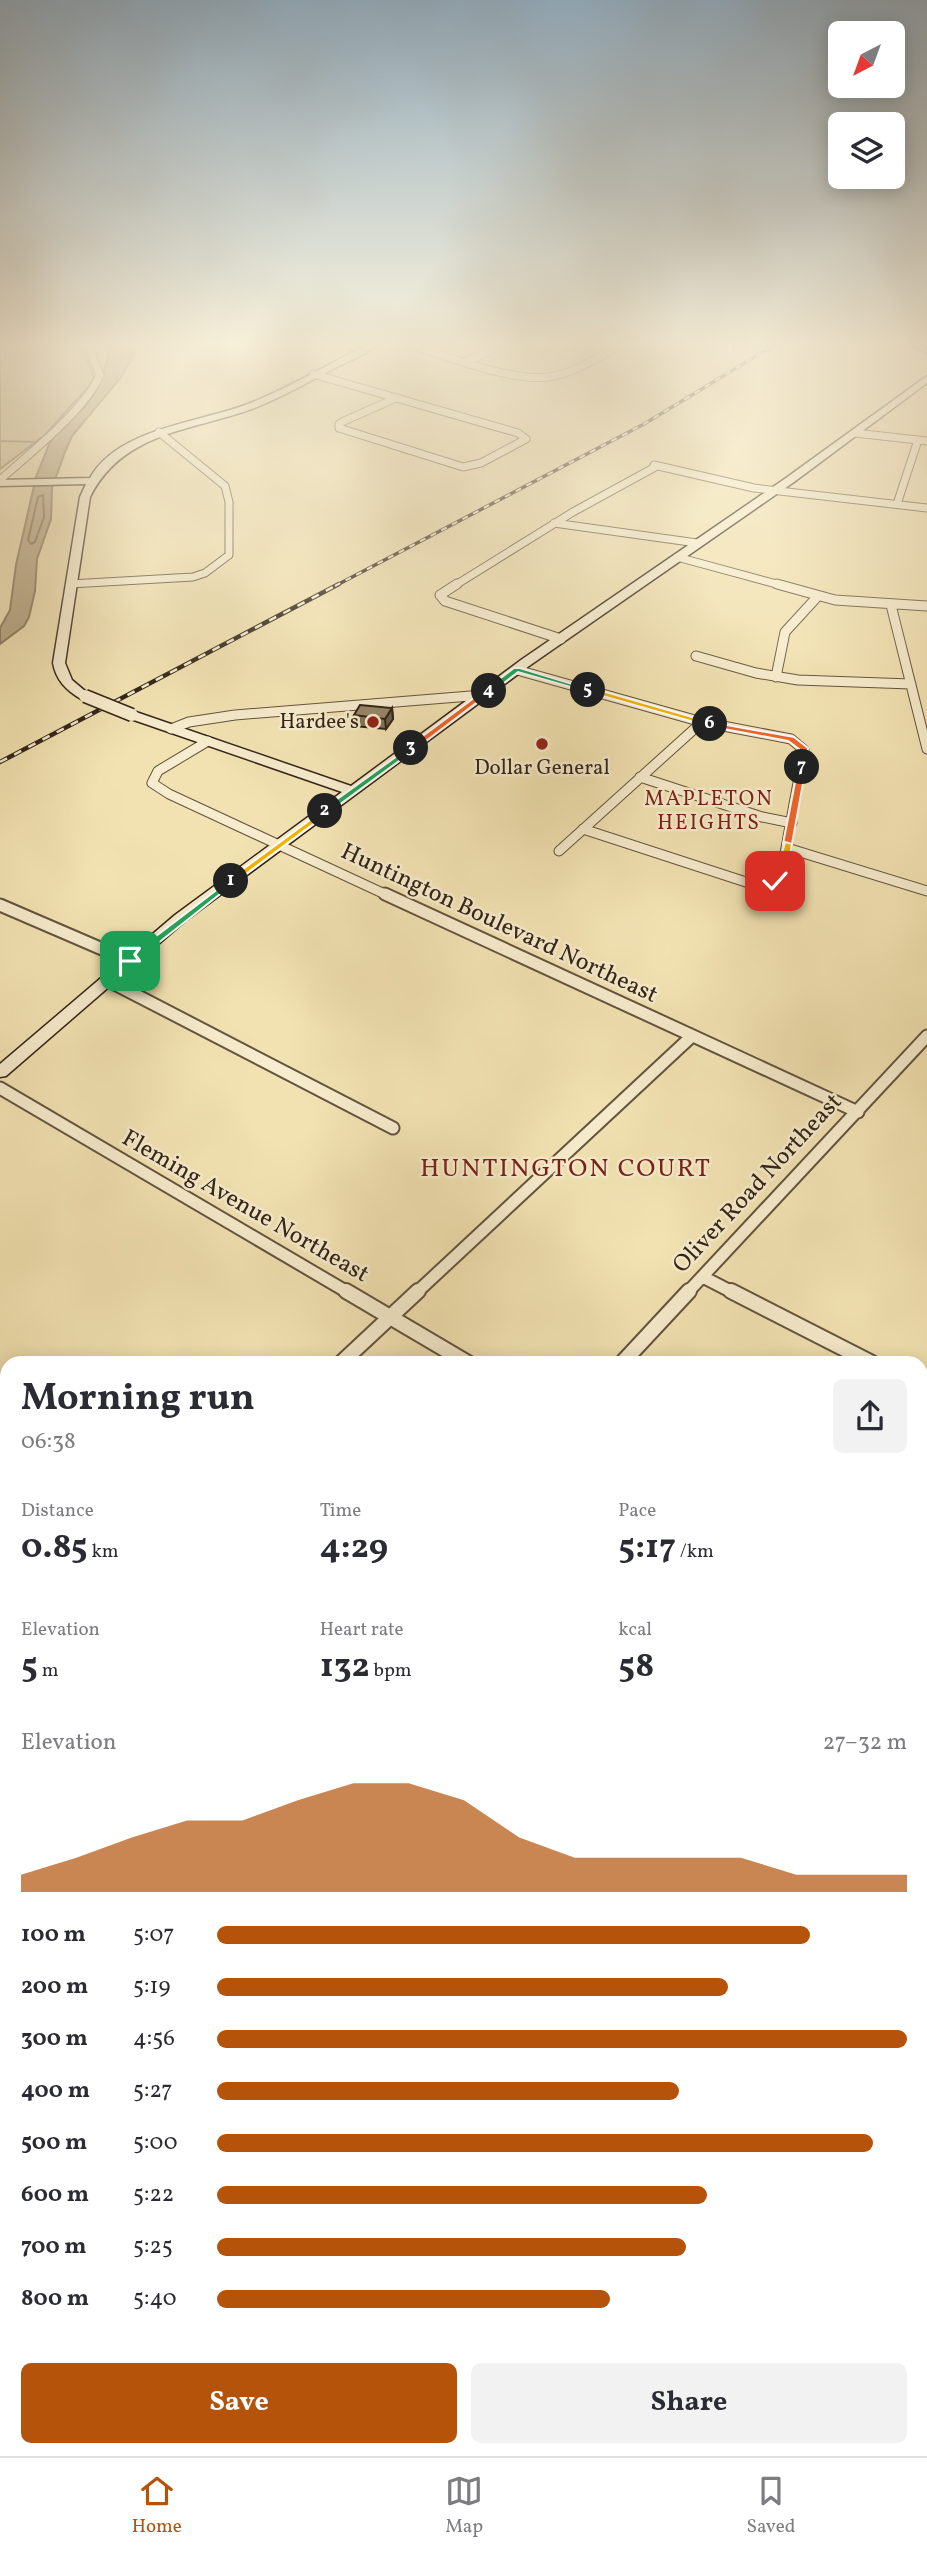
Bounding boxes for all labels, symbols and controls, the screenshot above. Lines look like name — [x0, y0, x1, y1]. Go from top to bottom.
north arrow — [828, 21, 905, 98]
map controls — [828, 21, 905, 189]
button: layers — [828, 112, 905, 189]
pin: 5 — [570, 672, 606, 708]
pin: 4 — [472, 674, 506, 708]
text: 5 — [583, 676, 592, 702]
text: 4 — [483, 677, 494, 703]
pin: 6 — [692, 706, 728, 742]
place label: Hardee's — [279, 708, 359, 737]
text: 6 — [704, 710, 715, 736]
marker: Hardee's — [365, 714, 381, 730]
pin: 3 — [394, 730, 428, 766]
text: 3 — [406, 734, 415, 760]
marker: Dollar General — [534, 736, 550, 752]
pin: 7 — [784, 750, 820, 784]
text: 7 — [797, 753, 806, 779]
place label: Dollar General — [474, 754, 610, 783]
district label: MAPLETON HEIGHTS — [644, 785, 774, 838]
pin: 2 — [308, 794, 342, 828]
text: 2 — [320, 797, 329, 823]
street label: Huntington Boulevard Northeast — [335, 835, 663, 1013]
pin — [745, 851, 805, 911]
icon: check — [756, 862, 794, 900]
pin: 1 — [214, 864, 248, 898]
text: 1 — [227, 867, 234, 893]
pin — [100, 931, 160, 991]
icon: arrive — [111, 942, 149, 980]
street label: Oliver Road Northeast — [665, 1086, 851, 1282]
street label: Fleming Avenue Northeast — [115, 1122, 375, 1292]
district label: HUNTINGTON COURT — [420, 1151, 712, 1187]
text: Morning run — [21, 1373, 255, 1426]
button: share — [833, 1379, 907, 1453]
text: 06:38 — [21, 1426, 76, 1458]
text: Distance — [21, 1498, 94, 1524]
text: Time — [320, 1498, 361, 1524]
text: Pace — [618, 1498, 656, 1524]
text: 0.85 — [21, 1524, 88, 1572]
text: 4:29 — [320, 1524, 388, 1572]
text: 5:17 — [618, 1524, 676, 1572]
text: km — [88, 1539, 119, 1565]
text: /km — [676, 1539, 714, 1565]
text: Elevation — [21, 1617, 100, 1643]
text: Heart rate — [320, 1617, 404, 1643]
text: kcal — [618, 1617, 652, 1643]
text: 5 — [21, 1643, 38, 1691]
text: 132 — [320, 1643, 370, 1691]
text: 58 — [618, 1643, 654, 1691]
text: m — [38, 1658, 58, 1684]
text: bpm — [370, 1658, 412, 1684]
text: Elevation — [21, 1727, 117, 1759]
text: 27–32 m — [823, 1727, 907, 1759]
text: 100 m — [21, 1919, 86, 1951]
text: 5:07 — [133, 1919, 174, 1951]
text: 200 m — [21, 1971, 88, 2003]
text: 5:19 — [133, 1971, 170, 2003]
text: 300 m — [21, 2023, 88, 2055]
text: 4:56 — [133, 2023, 175, 2055]
text: 400 m — [21, 2075, 90, 2107]
text: 5:27 — [133, 2075, 172, 2107]
text: 500 m — [21, 2127, 87, 2159]
text: 5:00 — [133, 2127, 178, 2159]
text: 600 m — [21, 2179, 89, 2211]
text: 5:22 — [133, 2179, 174, 2211]
text: 700 m — [21, 2231, 87, 2263]
text: 5:25 — [133, 2231, 173, 2263]
text: 800 m — [21, 2283, 89, 2315]
text: 5:40 — [133, 2283, 177, 2315]
button: Save — [21, 2363, 457, 2443]
button: Share — [471, 2363, 907, 2443]
tab: Home — [132, 2472, 182, 2540]
tab: Map — [445, 2472, 483, 2540]
tab: Saved — [746, 2472, 795, 2540]

